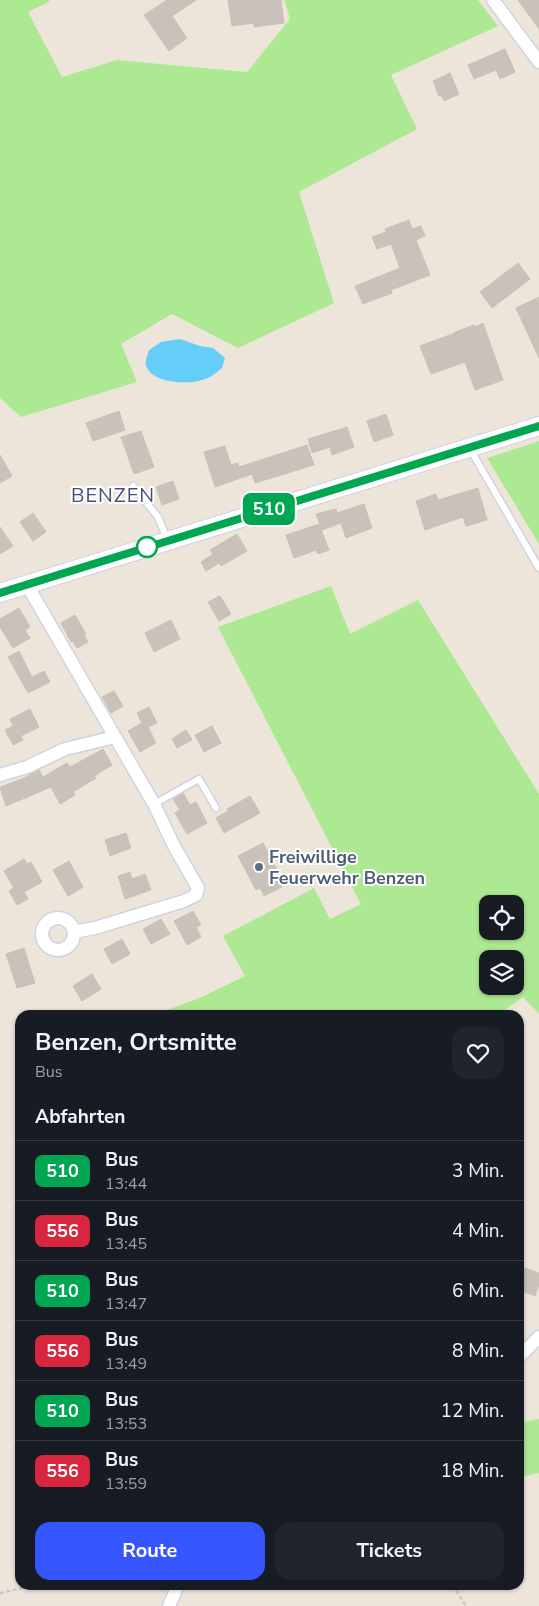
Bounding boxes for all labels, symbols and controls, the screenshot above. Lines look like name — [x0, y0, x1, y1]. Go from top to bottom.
district label: BENZEN — [71, 482, 155, 509]
line badge: 510 — [240, 493, 298, 525]
text: 510 — [253, 497, 285, 521]
unlabelled marker — [136, 536, 158, 558]
place label: Freiwillige Feuerwehr Benzen — [269, 845, 425, 890]
marker: Freiwillige Feuerwehr Benzen — [253, 861, 265, 873]
map controls — [479, 895, 524, 995]
button: locate — [479, 895, 524, 940]
button: layers — [479, 950, 524, 995]
text: Benzen, Ortsmitte — [35, 1026, 237, 1058]
button: heart — [452, 1027, 504, 1079]
text: Bus — [35, 1061, 63, 1083]
text: Abfahrten — [35, 1104, 125, 1130]
text: Bus — [105, 1147, 138, 1173]
text: 3 Min. — [452, 1158, 504, 1184]
text: 510 — [46, 1159, 79, 1183]
text: 13:44 — [105, 1173, 147, 1195]
text: Bus — [105, 1207, 138, 1233]
text: 4 Min. — [452, 1218, 504, 1244]
text: 556 — [46, 1219, 79, 1243]
text: 13:45 — [105, 1233, 147, 1255]
text: Bus — [105, 1267, 138, 1293]
text: 6 Min. — [452, 1278, 504, 1304]
text: 510 — [46, 1279, 79, 1303]
text: 13:47 — [105, 1293, 147, 1315]
text: Bus — [105, 1327, 138, 1353]
text: 8 Min. — [452, 1338, 504, 1364]
text: 556 — [46, 1339, 79, 1363]
text: 13:49 — [105, 1353, 147, 1375]
text: Bus — [105, 1387, 138, 1413]
text: 12 Min. — [441, 1398, 504, 1424]
text: 510 — [46, 1399, 79, 1423]
text: 13:53 — [105, 1413, 147, 1435]
text: Bus — [105, 1447, 138, 1473]
text: 18 Min. — [441, 1458, 504, 1484]
text: 556 — [46, 1459, 79, 1483]
text: 13:59 — [105, 1473, 147, 1495]
button: Route — [35, 1522, 265, 1580]
button: Tickets — [275, 1522, 504, 1580]

